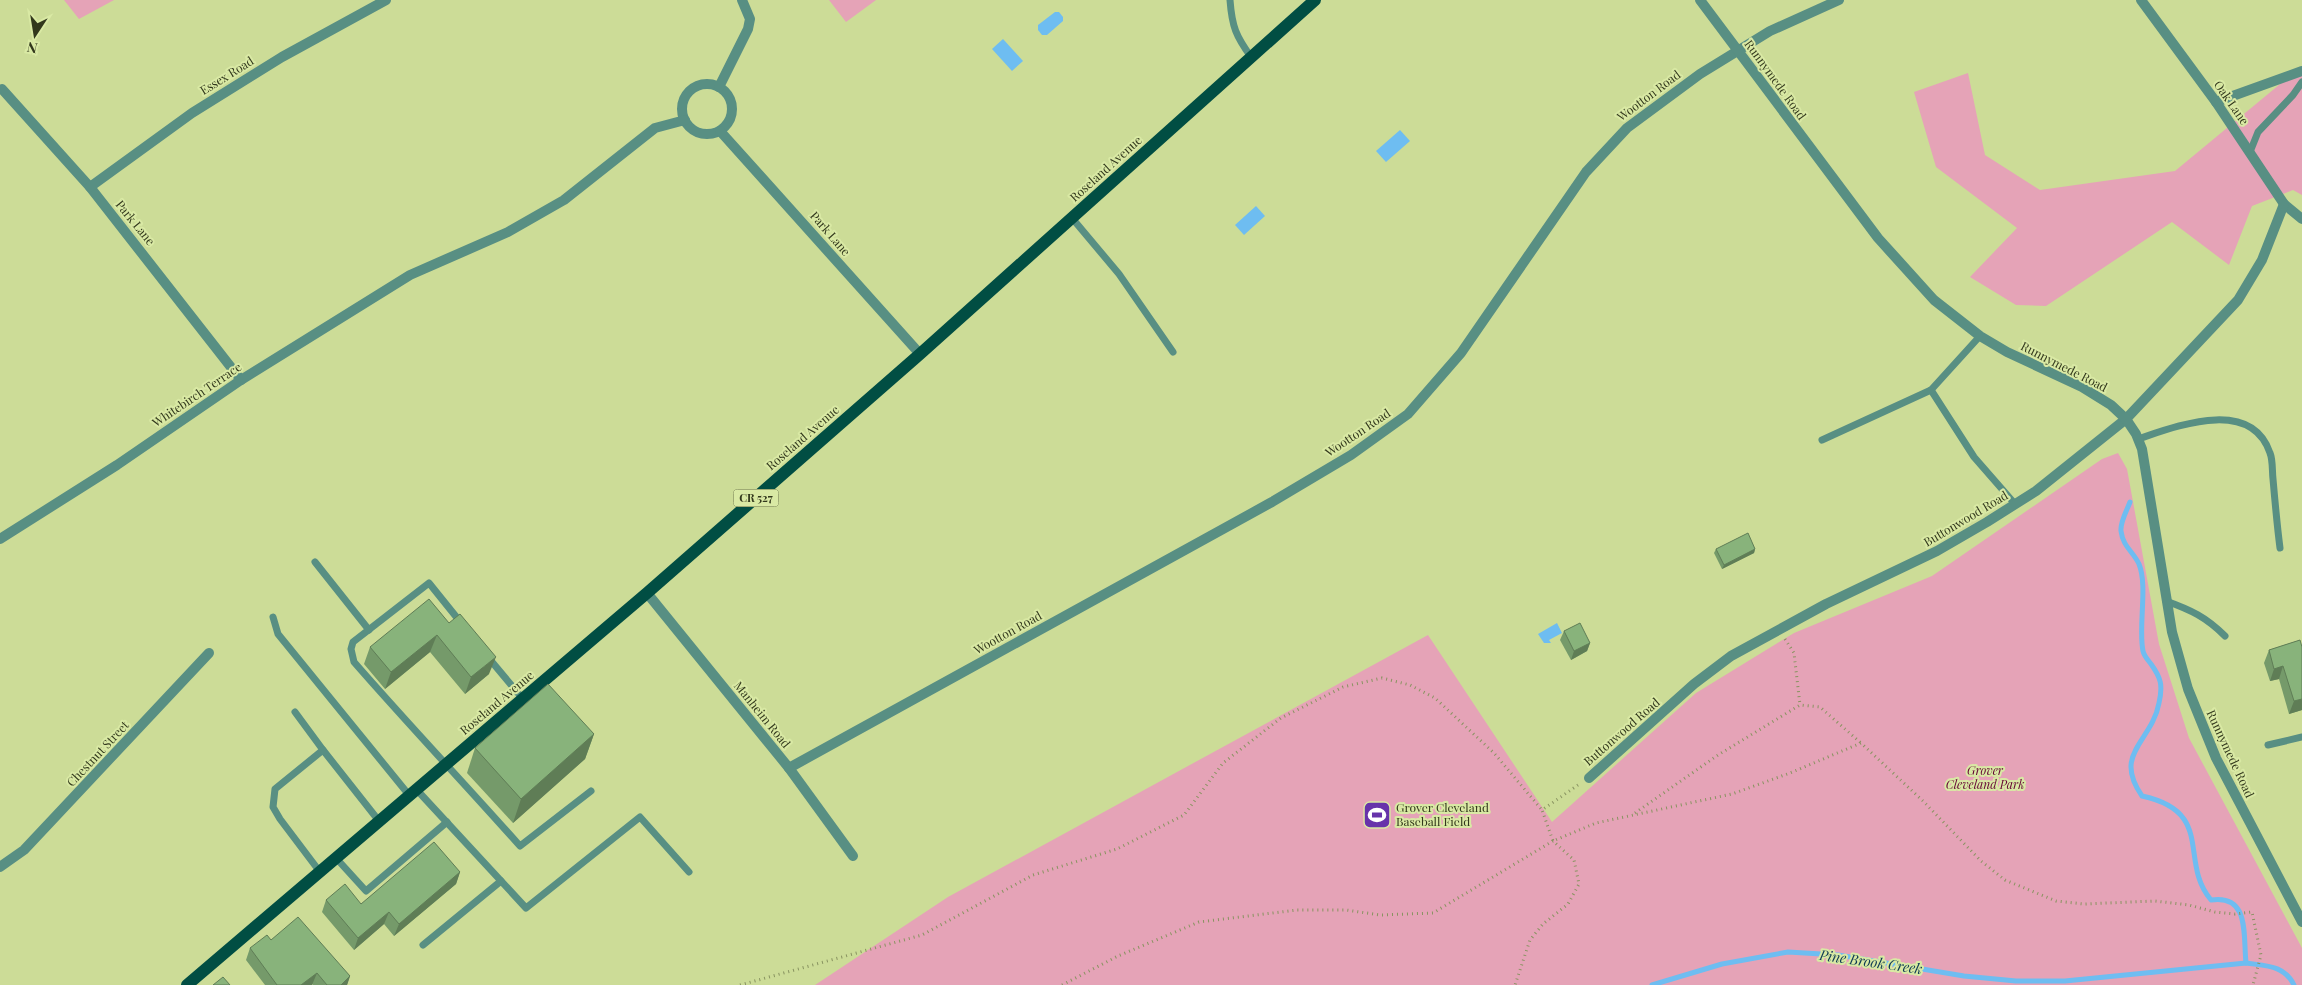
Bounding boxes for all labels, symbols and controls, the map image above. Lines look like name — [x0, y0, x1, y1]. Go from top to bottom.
north arrow — [10, 10, 60, 60]
street label: Runnymede Road — [1741, 36, 1810, 123]
text: N — [25, 38, 39, 59]
street label: Essex Road — [197, 52, 256, 98]
street label: Wootton Road — [1613, 66, 1683, 125]
street label: Oak Lane — [2211, 77, 2253, 128]
street label: Roseland Avenue — [1066, 132, 1145, 205]
street label: Park Lane — [113, 196, 159, 248]
street label: Park Lane — [807, 208, 854, 259]
street label: Runnymede Road — [2018, 337, 2110, 395]
street label: Whitebirch Terrace — [148, 358, 244, 430]
street label: Roseland Avenue — [763, 401, 842, 473]
street label: Wootton Road — [1321, 404, 1393, 460]
street label: Buttonwood Road — [1920, 487, 2011, 550]
road number: CR 527 — [734, 489, 778, 506]
street label: Wootton Road — [970, 607, 1044, 658]
street label: Roseland Avenue — [456, 667, 537, 738]
street label: Manheim Road — [731, 678, 795, 751]
street label: Buttonwood Road — [1580, 694, 1663, 769]
street label: Runnymede Road — [2204, 707, 2258, 800]
street label: Chestnut Street — [63, 716, 132, 790]
park label: Grover Cleveland Park — [1946, 762, 2024, 792]
place label: Grover Cleveland Baseball Field — [1396, 799, 1489, 829]
sports icon: Grover Cleveland Baseball Field — [1362, 800, 1392, 830]
water label: Pine Brook Creek — [1818, 945, 1924, 978]

